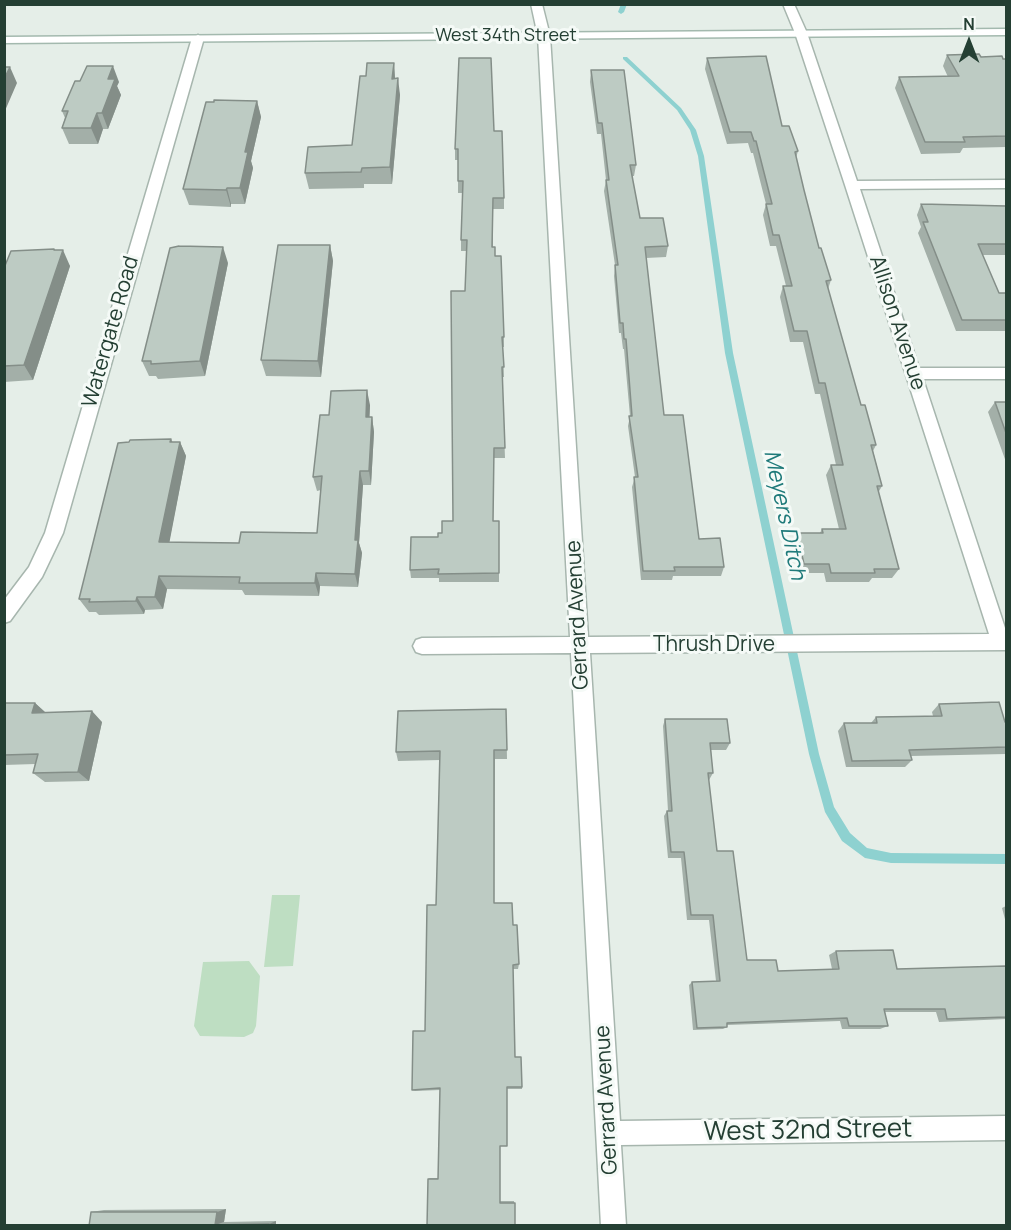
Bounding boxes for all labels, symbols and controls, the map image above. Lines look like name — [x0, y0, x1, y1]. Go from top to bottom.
north arrow — [939, 12, 999, 72]
text: N — [963, 13, 975, 35]
street label: West 34th Street — [435, 25, 577, 47]
street label: Watergate Road — [77, 253, 145, 411]
street label: Allison Avenue — [863, 253, 931, 393]
water label: Meyers Ditch — [757, 448, 811, 582]
street label: Gerrard Avenue — [562, 540, 594, 690]
street label: Thrush Drive — [653, 632, 775, 658]
street label: Gerrard Avenue — [591, 1025, 623, 1175]
street label: West 32nd Street — [703, 1114, 913, 1148]

